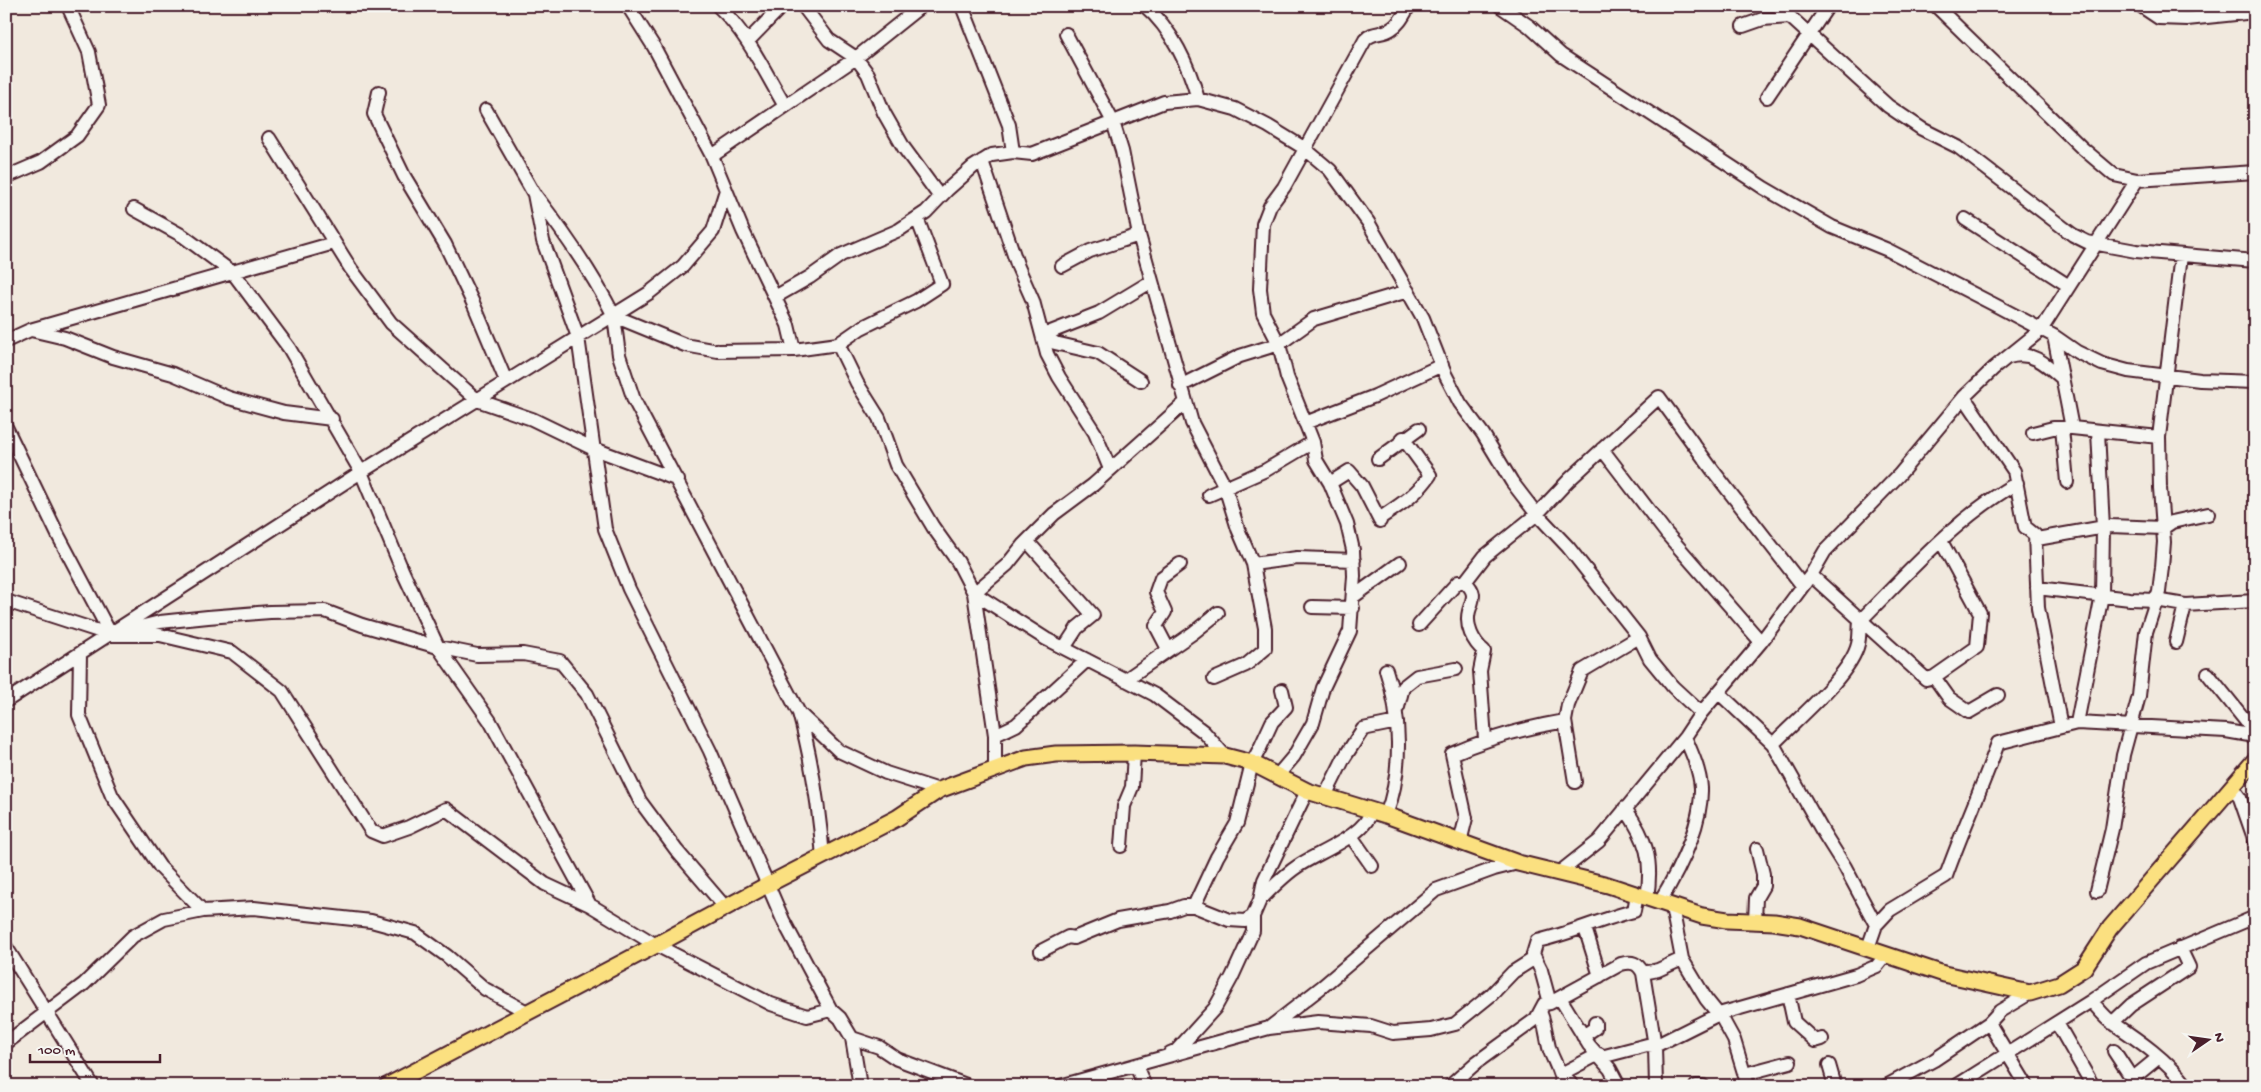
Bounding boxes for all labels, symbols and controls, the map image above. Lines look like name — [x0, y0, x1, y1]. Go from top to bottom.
north arrow — [2184, 1014, 2234, 1064]
text: N — [2209, 1031, 2228, 1044]
scale bar — [30, 1032, 160, 1064]
text: 100 m — [37, 1042, 76, 1060]

